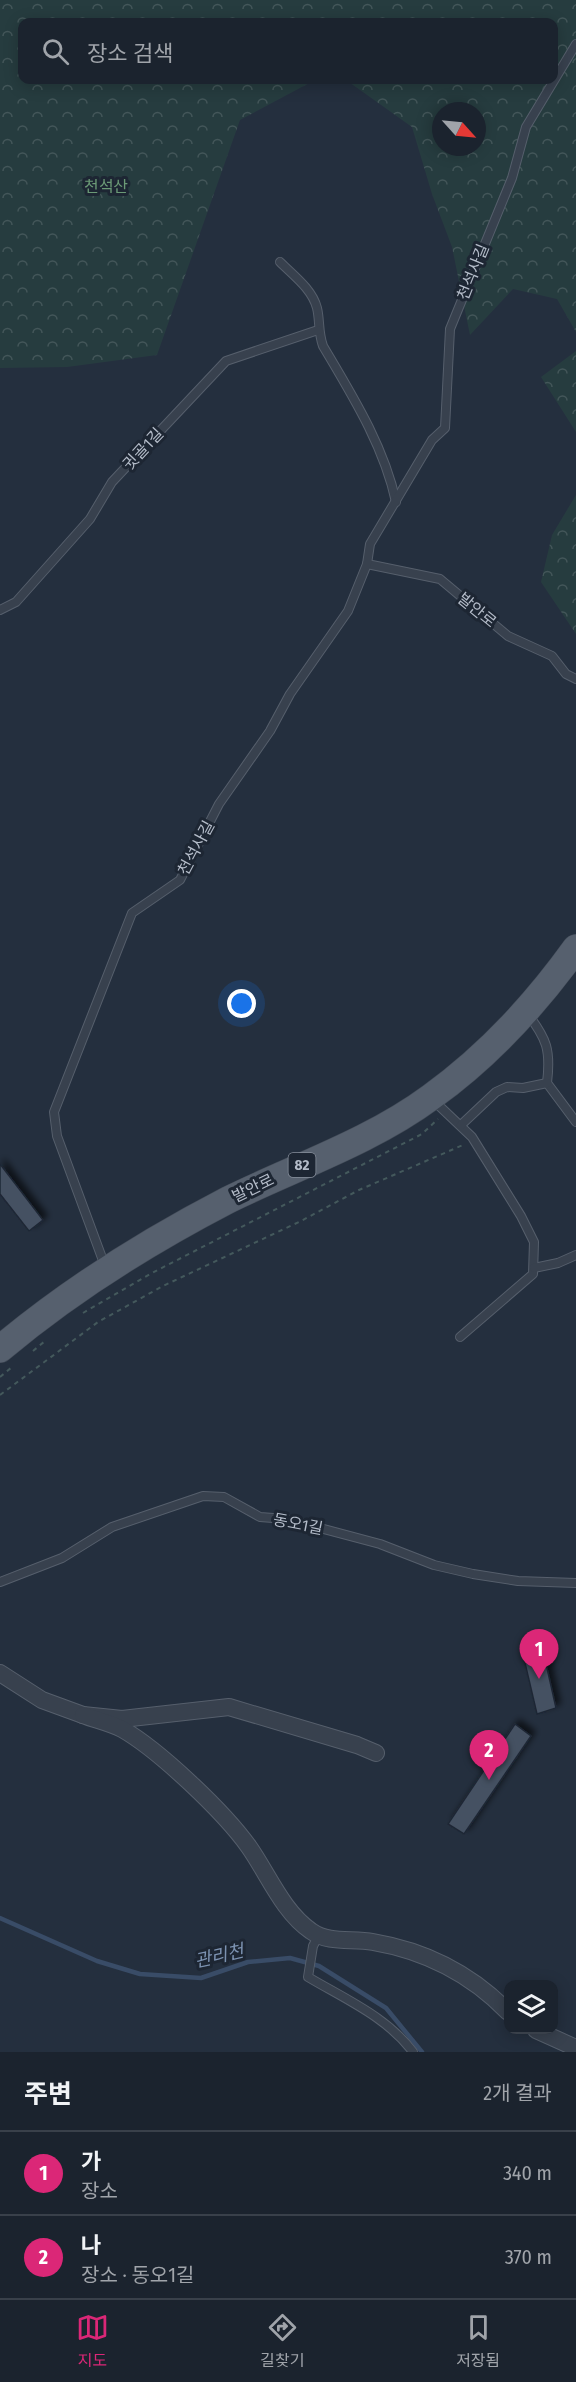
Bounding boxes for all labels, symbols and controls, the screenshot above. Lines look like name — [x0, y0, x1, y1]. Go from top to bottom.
search box — [18, 18, 558, 84]
icon: search — [39, 35, 72, 68]
text: 장소 검색 — [87, 40, 173, 67]
north arrow — [432, 102, 486, 156]
park label: 천석산 — [84, 177, 128, 196]
street label: 천석사길 — [453, 241, 493, 303]
street label: 귓골1길 — [119, 424, 167, 474]
street label: 발안로 — [454, 589, 500, 631]
street label: 천석사길 — [174, 818, 218, 878]
your location — [227, 989, 256, 1018]
road number: 82 — [288, 1153, 316, 1177]
street label: 발안로 — [229, 1170, 277, 1206]
street label: 동오1길 — [271, 1510, 325, 1538]
pin: 1 — [520, 1630, 558, 1679]
pin: 2 — [470, 1730, 508, 1780]
water label: 관리천 — [192, 1939, 248, 1972]
map controls — [504, 1980, 558, 2034]
button: layers — [504, 1980, 558, 2034]
text: 주변 — [24, 2079, 72, 2110]
text: 2개 결과 — [483, 2081, 552, 2105]
text: 가 — [81, 2148, 101, 2175]
text: 1 — [39, 2161, 48, 2185]
text: 340 m — [503, 2161, 552, 2185]
text: 장소 — [81, 2179, 118, 2203]
text: 나 — [81, 2232, 101, 2259]
text: 2 — [39, 2245, 48, 2269]
text: 370 m — [505, 2245, 552, 2269]
text: 장소 · 동오1길 — [81, 2263, 194, 2287]
tab: 지도 — [76, 2311, 109, 2371]
tab: 길찾기 — [260, 2311, 304, 2371]
tab: 저장됨 — [456, 2311, 500, 2371]

